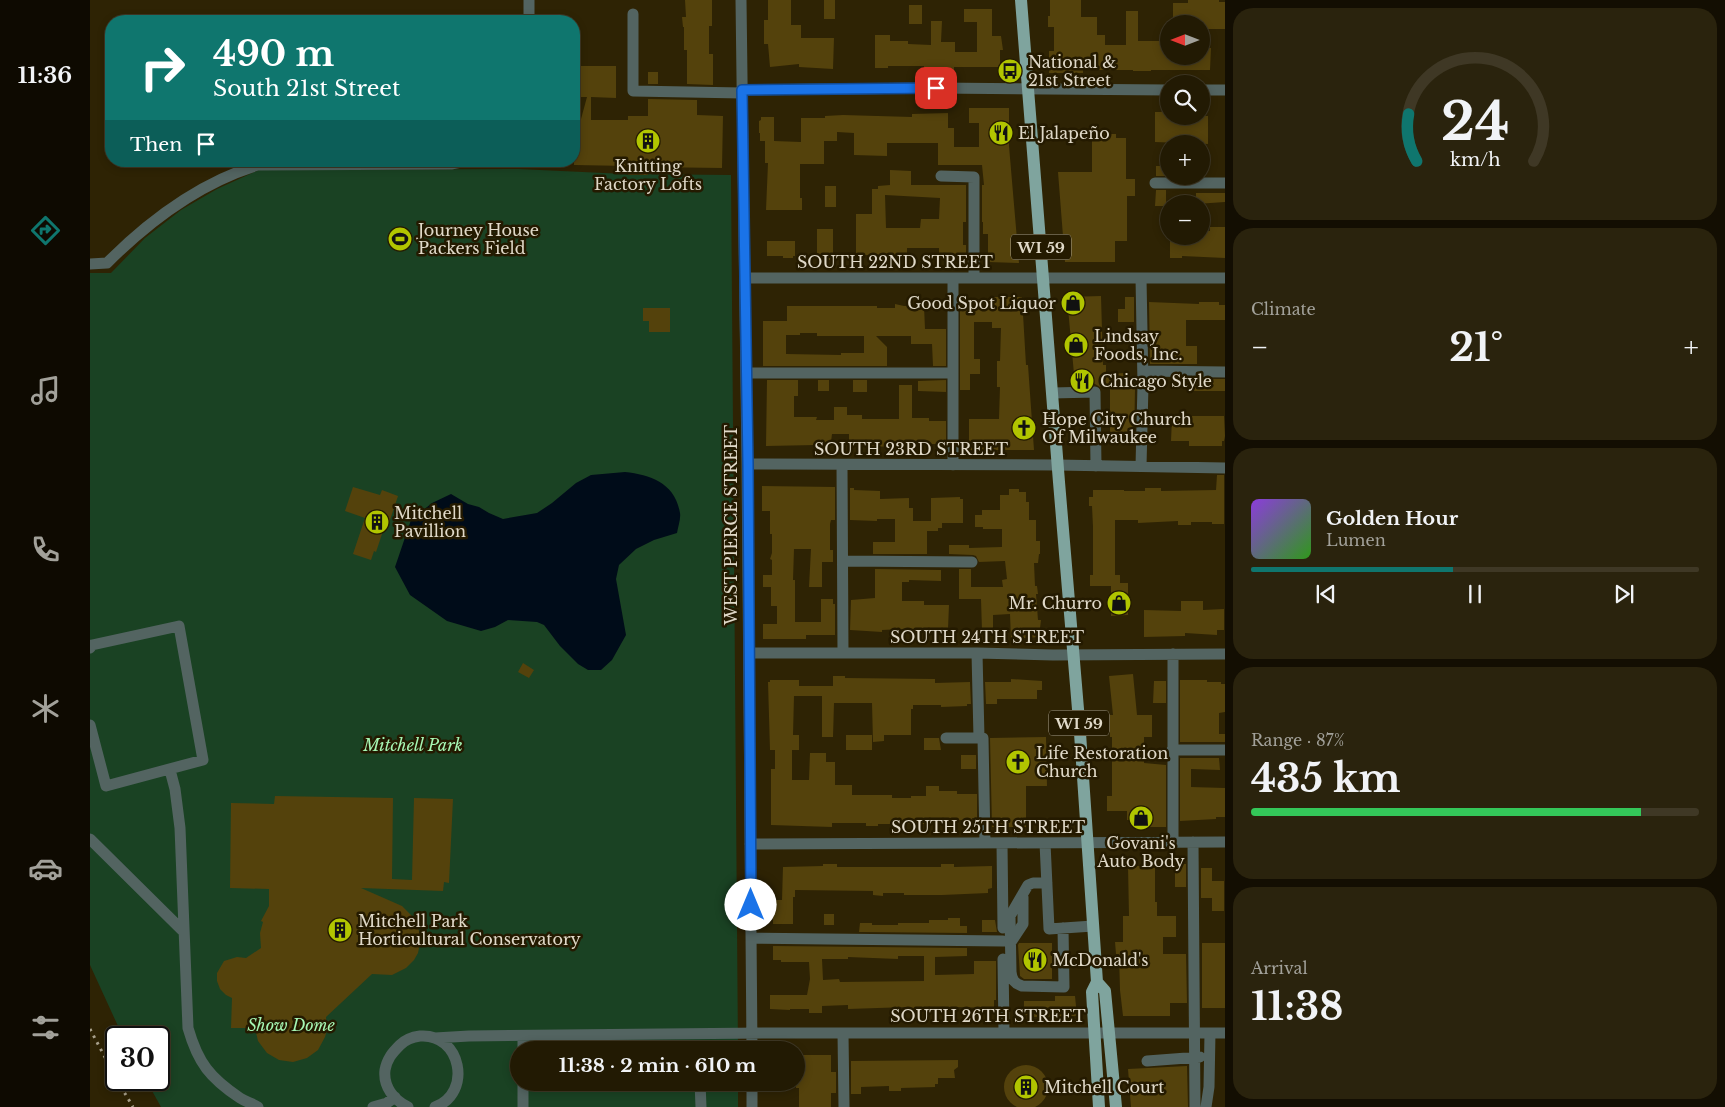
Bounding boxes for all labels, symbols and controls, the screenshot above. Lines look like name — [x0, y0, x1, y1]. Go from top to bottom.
north arrow — [1160, 15, 1210, 65]
map controls — [1160, 15, 1210, 245]
text: 490 m — [213, 32, 334, 75]
icon: right — [130, 35, 195, 100]
place label: National & 21st Street — [1028, 52, 1116, 90]
bus stop icon: National & 21st Street — [997, 58, 1023, 84]
text: 11:36 — [18, 62, 72, 89]
pin — [915, 67, 957, 109]
icon: arrive — [922, 74, 950, 102]
text: South 21st Street — [213, 75, 400, 102]
button: search — [1160, 75, 1210, 125]
text: 24 — [1441, 90, 1509, 154]
restaurant icon: El Jalapeño — [988, 120, 1014, 146]
place label: El Jalapeño — [1018, 123, 1110, 143]
building icon: Knitting Factory Lofts — [635, 128, 661, 154]
icon: arrive — [192, 130, 220, 158]
text: Then — [130, 133, 182, 156]
button: + — [1160, 135, 1210, 185]
text: km/h — [1450, 149, 1500, 171]
place label: Knitting Factory Lofts — [594, 156, 702, 194]
button: − — [1160, 195, 1210, 245]
icon: directions — [28, 213, 63, 248]
place label: Journey House Packers Field — [416, 220, 539, 258]
sports icon: Journey House Packers Field — [387, 226, 413, 252]
road number: WI 59 — [1011, 234, 1071, 260]
street label: SOUTH 22ND STREET — [797, 252, 993, 272]
shop icon: Good Spot Liquor — [1060, 290, 1086, 316]
place label: Good Spot Liquor — [907, 293, 1056, 313]
text: Climate — [1251, 299, 1316, 319]
text: 21° — [1449, 324, 1503, 371]
place label: Lindsay Foods, Inc. — [1094, 326, 1183, 364]
text: − — [1251, 330, 1269, 365]
text: + — [1684, 330, 1699, 365]
shop icon: Lindsay Foods, Inc. — [1063, 332, 1089, 358]
restaurant icon: Chicago Style — [1069, 368, 1095, 394]
place label: Chicago Style — [1100, 371, 1212, 391]
icon: music — [28, 373, 63, 408]
place label: Hope City Church Of Milwaukee — [1042, 409, 1192, 447]
church icon: Hope City Church Of Milwaukee — [1011, 415, 1037, 441]
street label: WEST PIERCE STREET — [721, 425, 741, 626]
street label: SOUTH 23RD STREET — [814, 439, 1008, 459]
place label: Mitchell Pavillion — [394, 503, 466, 541]
text: Golden Hour — [1326, 507, 1458, 530]
building icon: Mitchell Pavillion — [364, 509, 390, 535]
text: Lumen — [1326, 530, 1386, 550]
icon: phone — [28, 532, 63, 567]
icon: previous — [1312, 580, 1340, 608]
icon: pause — [1461, 580, 1489, 608]
icon: next — [1610, 580, 1638, 608]
shop icon: Mr. Churro — [1106, 590, 1132, 616]
place label: Mr. Churro — [1009, 593, 1102, 613]
street label: SOUTH 24TH STREET — [890, 627, 1084, 647]
icon: climate — [28, 691, 63, 726]
road number: WI 59 — [1049, 710, 1109, 736]
text: Range · 87% — [1251, 730, 1344, 750]
park label: Mitchell Park — [362, 735, 463, 755]
place label: Life Restoration Church — [1036, 743, 1168, 781]
church icon: Life Restoration Church — [1005, 749, 1031, 775]
text: 435 km — [1251, 755, 1400, 802]
shop icon: Govani's Auto Body — [1128, 805, 1154, 831]
street label: SOUTH 25TH STREET — [891, 817, 1085, 837]
place label: Govani's Auto Body — [1096, 833, 1186, 871]
icon: car — [28, 851, 63, 886]
position arrow — [724, 878, 776, 930]
place label: Mitchell Park Horticultural Conservatory — [358, 911, 582, 949]
building icon: Mitchell Park Horticultural Conservatory — [327, 917, 353, 943]
restaurant icon: McDonald's — [1022, 947, 1048, 973]
place label: McDonald's — [1052, 950, 1149, 970]
text: Arrival — [1251, 958, 1308, 978]
text: 11:38 — [1251, 983, 1343, 1030]
street label: SOUTH 26TH STREET — [890, 1006, 1086, 1026]
icon: filters — [28, 1010, 63, 1045]
park label: Show Dome — [247, 1015, 336, 1035]
speed limit sign: 30 — [105, 1026, 170, 1091]
text: 11:38 · 2 min · 610 m — [559, 1054, 756, 1077]
building icon: Mitchell Court — [1013, 1074, 1039, 1100]
place label: Mitchell Court — [1044, 1077, 1164, 1097]

